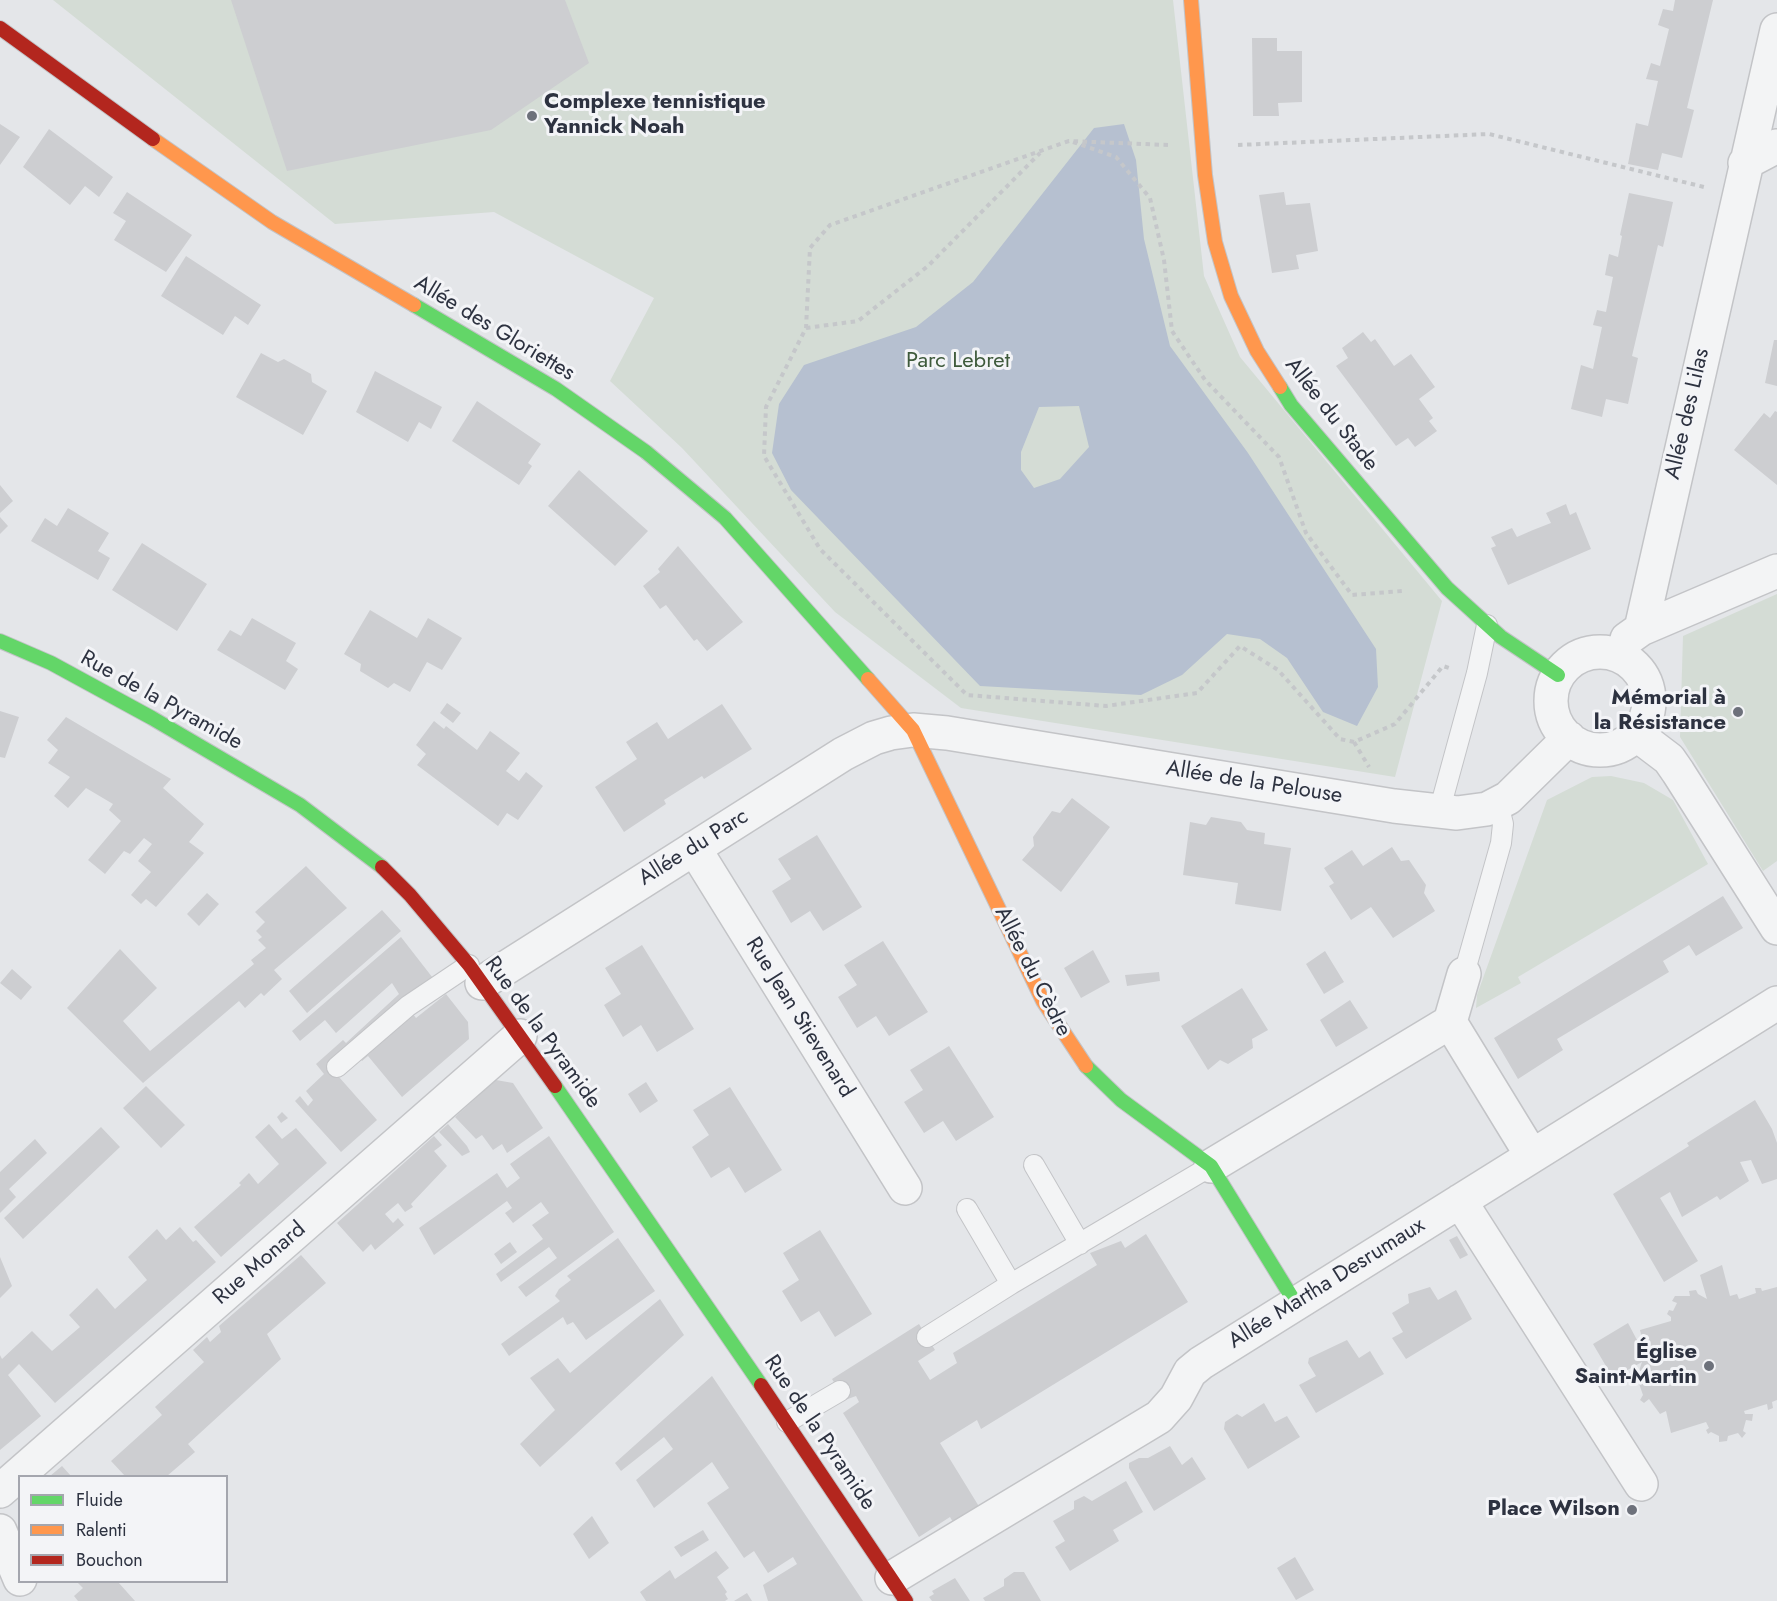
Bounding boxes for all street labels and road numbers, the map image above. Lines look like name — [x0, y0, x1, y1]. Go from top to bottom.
street label: Allée des Gloriettes — [409, 271, 579, 387]
street label: Allée des Lilas — [1660, 346, 1716, 482]
street label: Allée du Stade — [1279, 353, 1383, 477]
street label: Rue de la Pyramide — [75, 646, 247, 756]
street label: Allée de la Pelouse — [1164, 756, 1344, 810]
street label: Allée du Parc — [634, 804, 754, 892]
street label: Allée du Cèdre — [988, 903, 1076, 1041]
street label: Rue Jean Stievenard — [739, 933, 859, 1103]
street label: Rue de la Pyramide — [478, 952, 606, 1114]
street label: Allée Martha Desrumaux — [1224, 1213, 1430, 1355]
street label: Rue Monard — [208, 1217, 312, 1311]
street label: Rue de la Pyramide — [757, 1351, 881, 1515]

